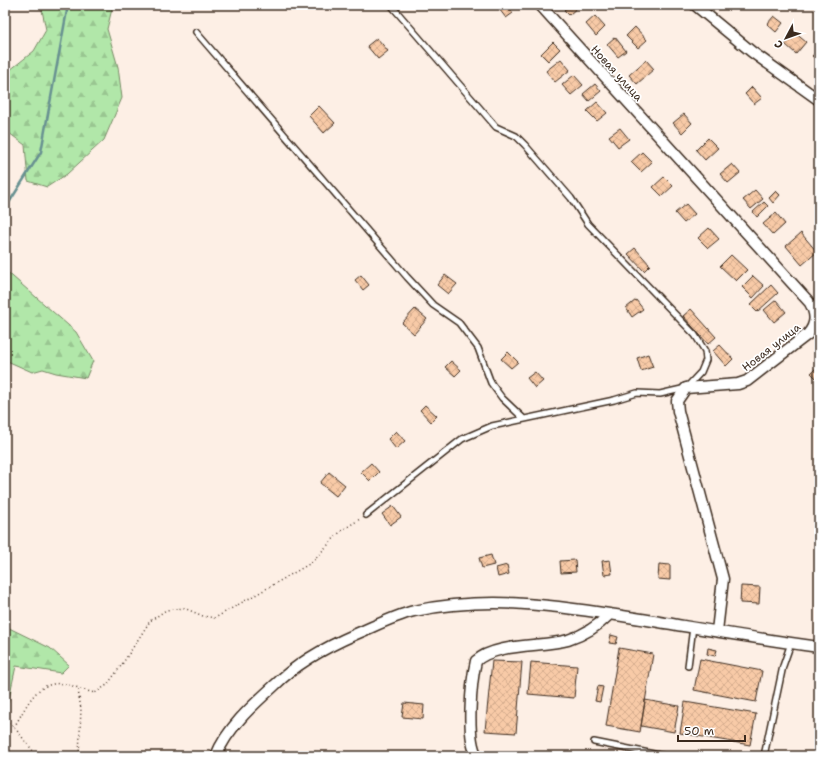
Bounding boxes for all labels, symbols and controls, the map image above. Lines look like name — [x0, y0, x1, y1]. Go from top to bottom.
north arrow — [766, 18, 806, 58]
text: С — [771, 37, 787, 52]
street label: Новая улица — [588, 42, 646, 105]
street label: Новая улица — [739, 320, 804, 375]
scale bar — [678, 717, 745, 743]
text: 50 m — [684, 723, 714, 739]

